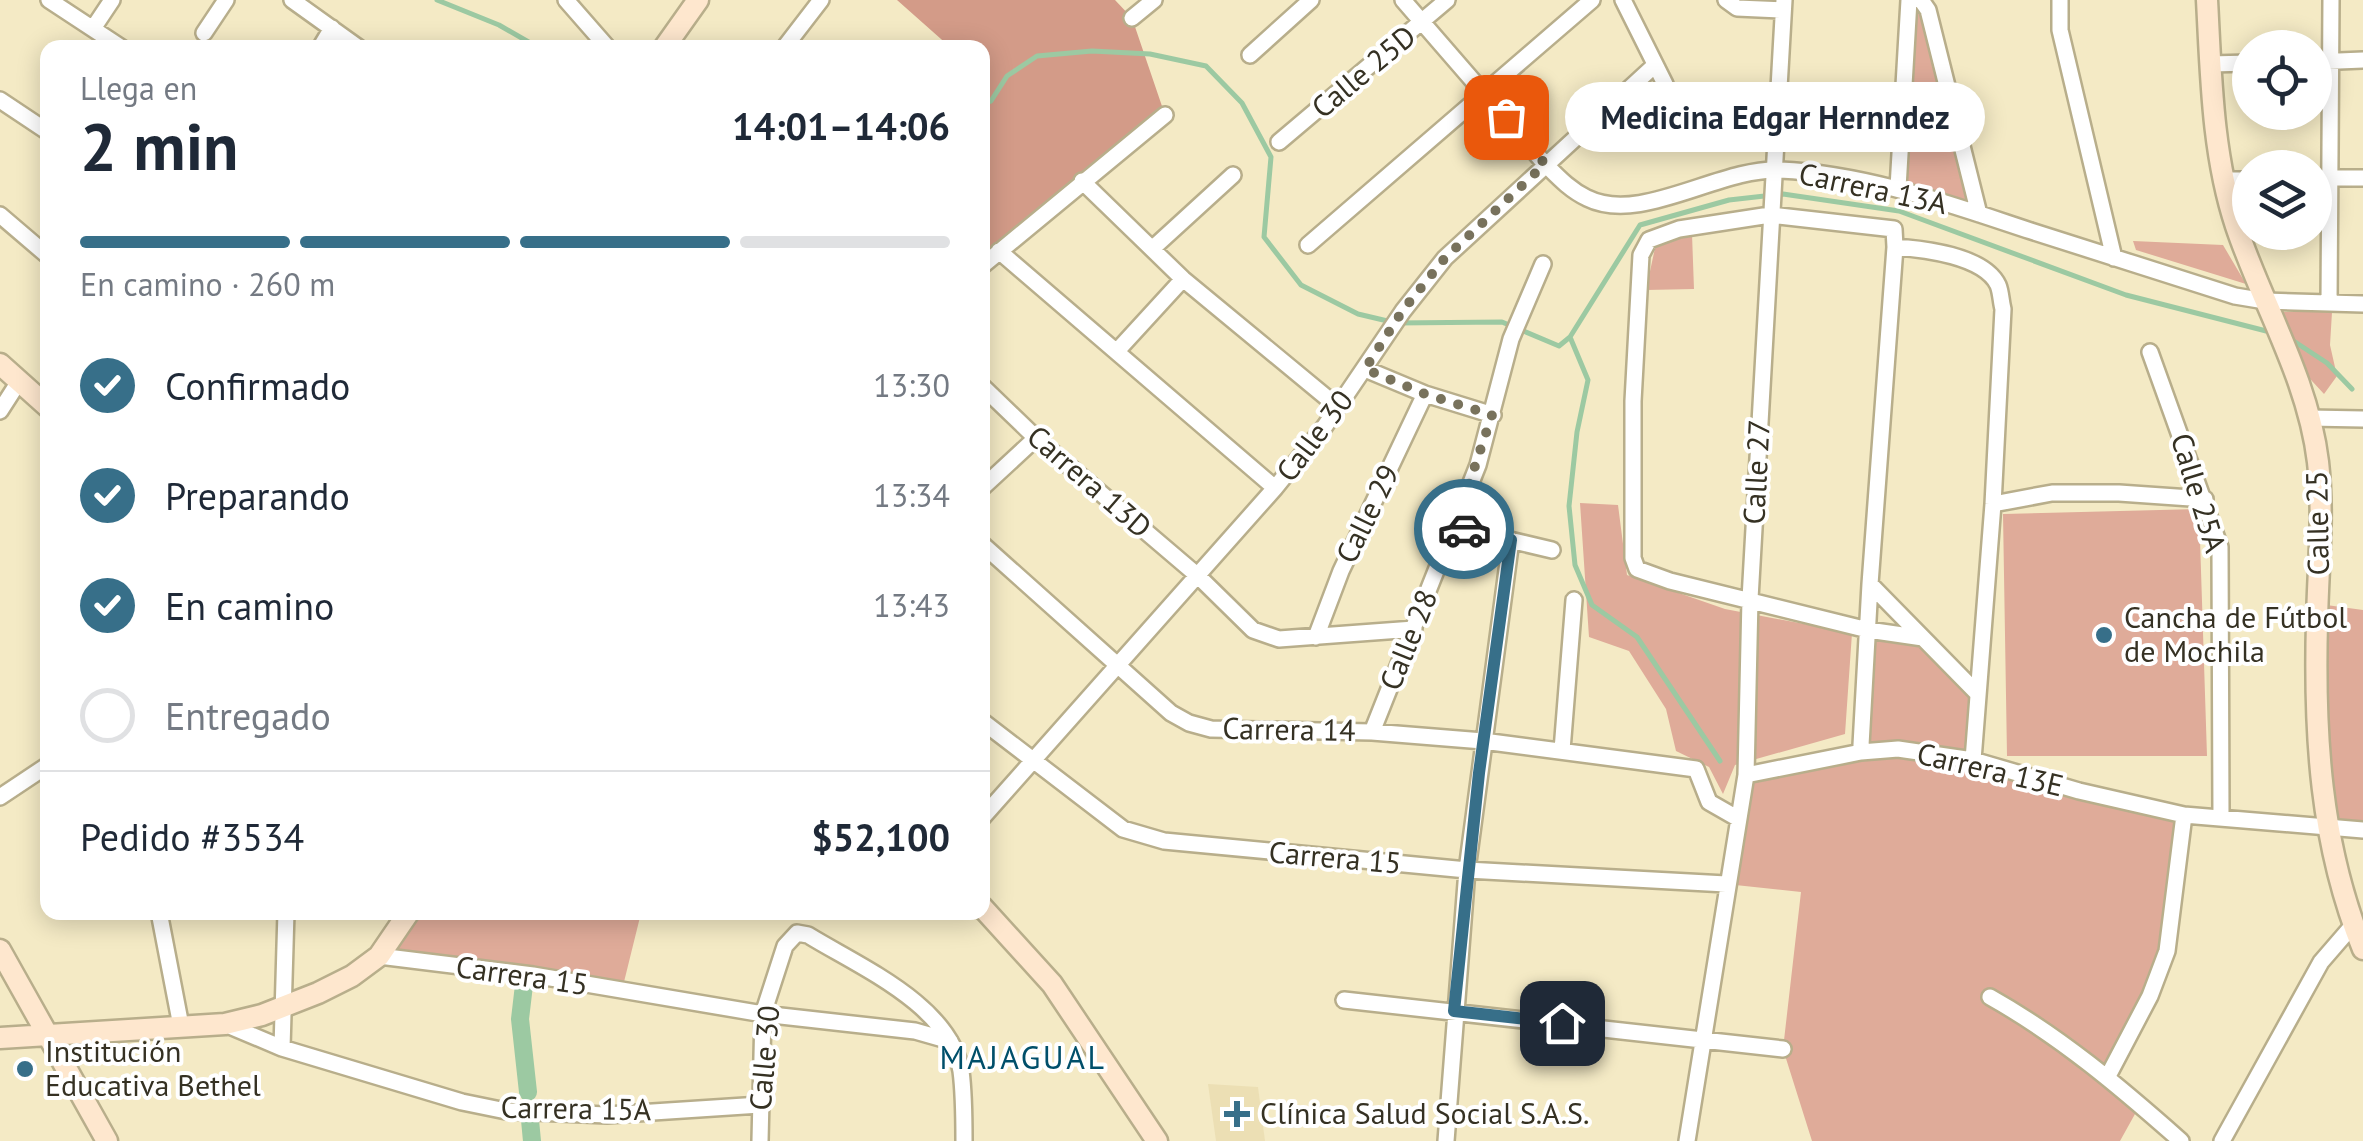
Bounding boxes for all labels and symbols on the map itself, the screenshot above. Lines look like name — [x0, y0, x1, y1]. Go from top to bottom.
street label: Calle 25D — [1303, 16, 1423, 126]
pin — [1464, 75, 1549, 160]
callout: Medicina Edgar Hernndez — [1566, 82, 1986, 152]
street label: Carrera 13A — [1796, 153, 1951, 222]
street label: Calle 30 — [1267, 381, 1361, 489]
street label: Carrera 13D — [1020, 416, 1160, 546]
street label: Calle 27 — [1733, 418, 1778, 525]
street label: Calle 25A — [2163, 428, 2236, 557]
street label: Calle 29 — [1326, 458, 1407, 569]
street label: Calle 25 — [2296, 470, 2337, 576]
courier — [1414, 479, 1514, 579]
street label: Calle 28 — [1370, 583, 1445, 695]
place label: Cancha de Fútbol de Mochila — [2124, 597, 2347, 670]
marker: Cancha de Fútbol de Mochila — [2093, 624, 2115, 646]
street label: Carrera 14 — [1222, 708, 1356, 749]
street label: Carrera 13E — [1913, 733, 2067, 804]
street label: Carrera 15 — [1267, 831, 1403, 882]
street label: Carrera 15 — [454, 946, 591, 1003]
pin — [1520, 981, 1605, 1066]
street label: Calle 30 — [740, 1004, 788, 1112]
place label: Institución Educativa Bethel — [45, 1031, 261, 1104]
district label: MAJAGUAL — [940, 1036, 1106, 1078]
marker: Institución Educativa Bethel — [14, 1058, 36, 1080]
street label: Carrera 15A — [500, 1087, 652, 1128]
place label: Clínica Salud Social S.A.S. — [1260, 1093, 1589, 1132]
marker: Clínica Salud Social S.A.S. — [1224, 1101, 1250, 1127]

